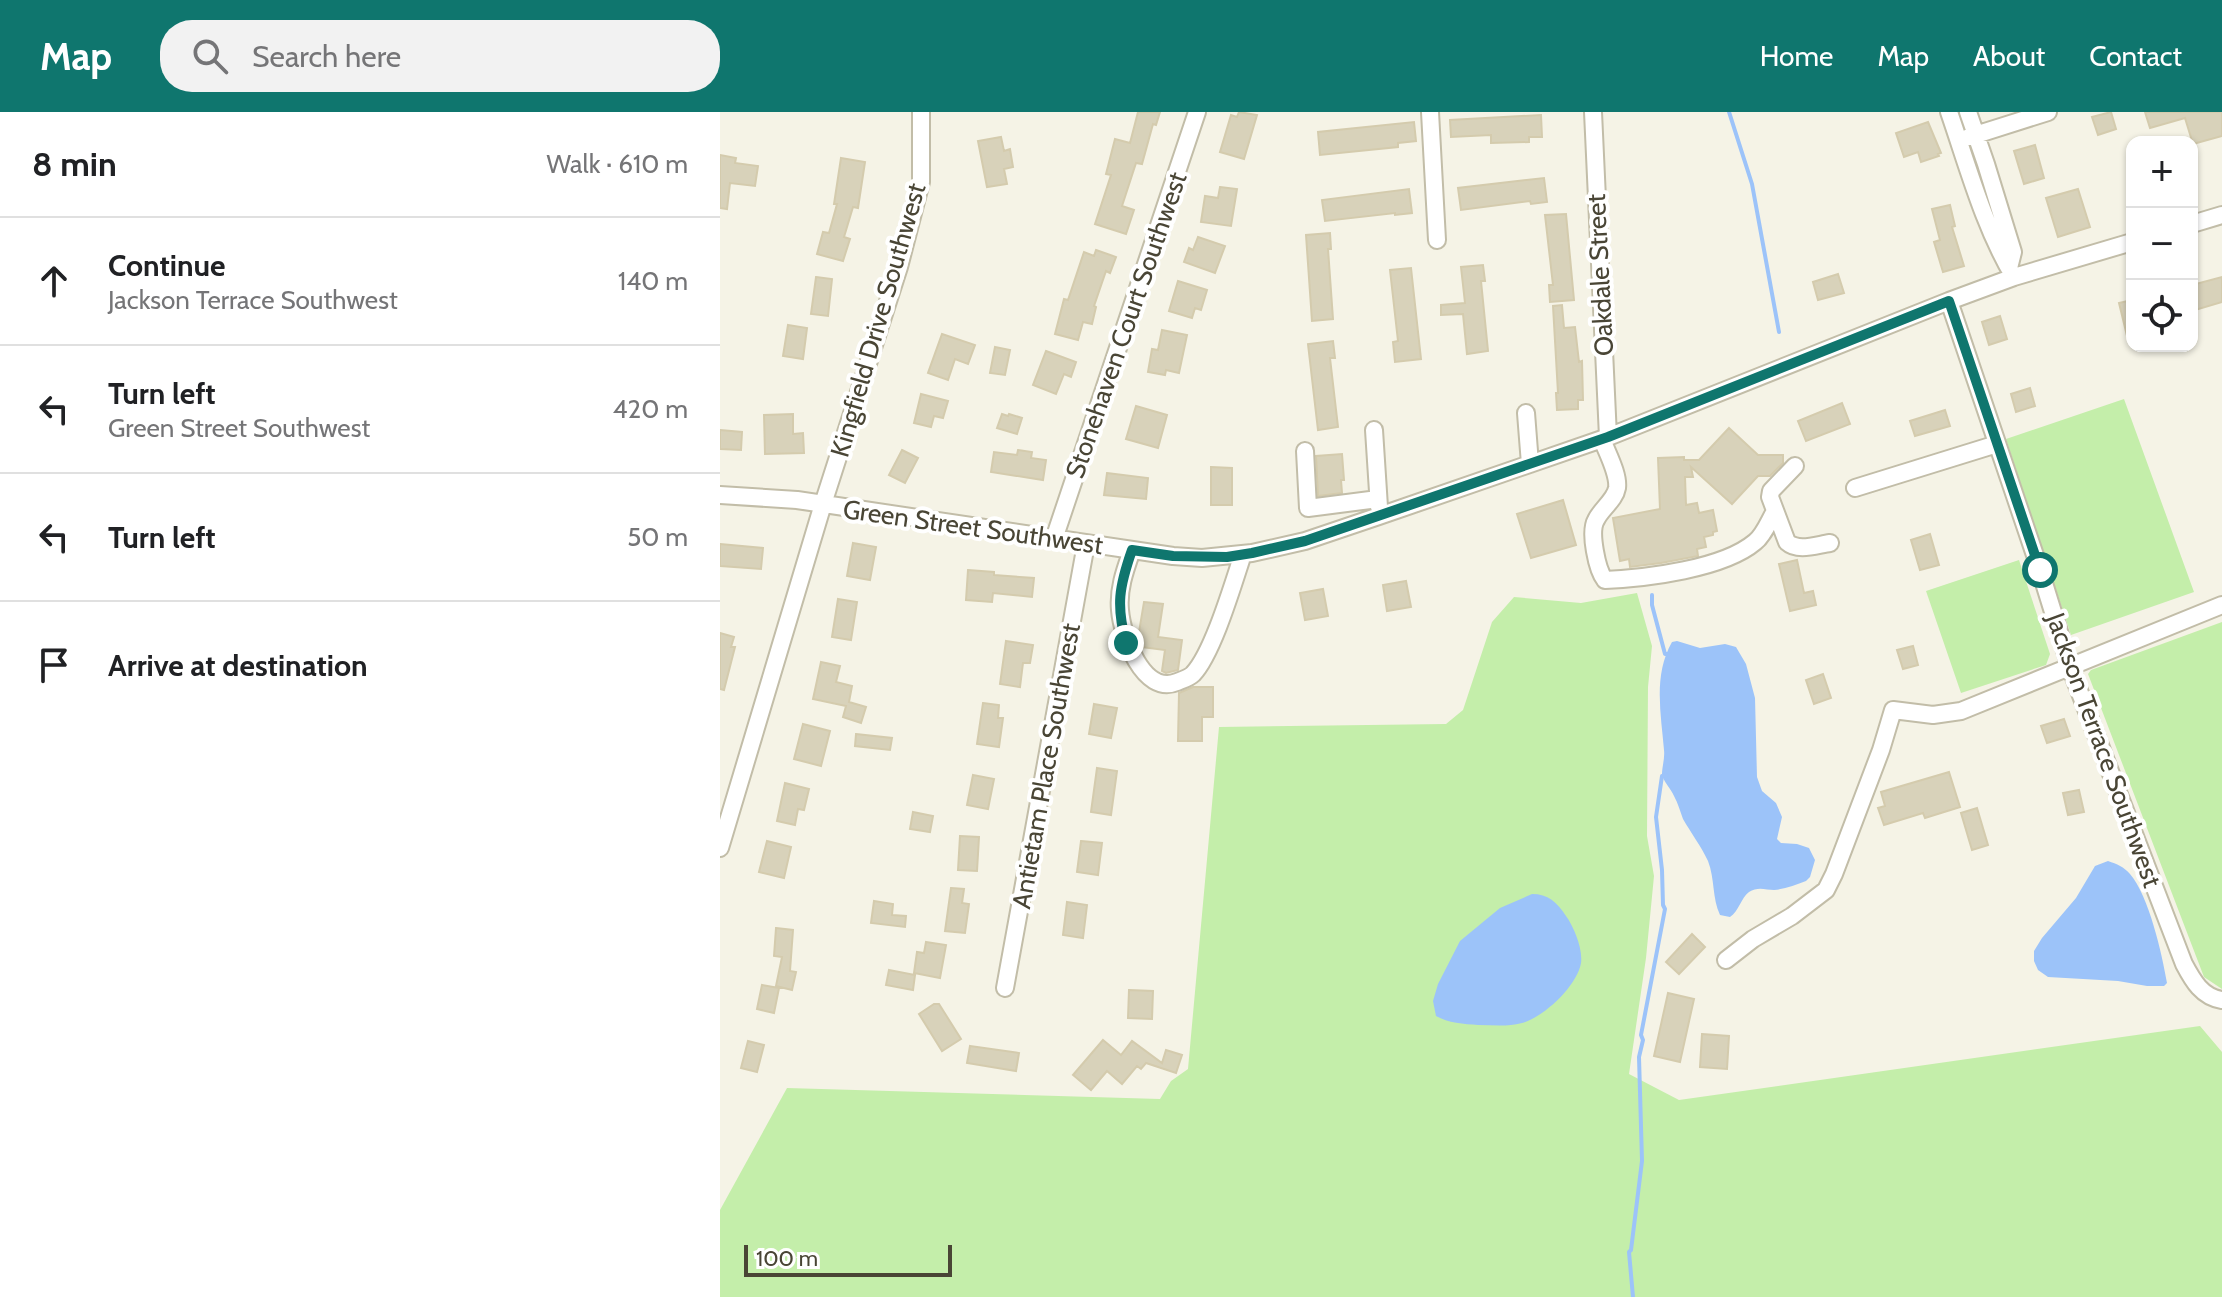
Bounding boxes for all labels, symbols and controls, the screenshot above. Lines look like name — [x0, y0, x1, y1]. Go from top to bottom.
search box — [160, 20, 720, 92]
text: Map — [40, 33, 112, 80]
icon: search — [188, 34, 232, 78]
text: Search here — [252, 38, 401, 75]
text: Home — [1760, 39, 1833, 73]
text: Map — [1877, 39, 1929, 73]
text: About — [1973, 39, 2045, 73]
text: Contact — [2089, 39, 2182, 73]
map controls — [2126, 136, 2198, 352]
button: + — [2126, 136, 2198, 208]
text: 8 min — [32, 143, 117, 185]
text: Walk · 610 m — [546, 148, 688, 180]
street label: Stonehaven Court Southwest — [1059, 167, 1194, 482]
street label: Kingfield Drive Southwest — [824, 179, 933, 461]
street label: Oakdale Street — [1580, 193, 1620, 357]
button: − — [2126, 208, 2198, 280]
text: Continue — [108, 247, 225, 284]
icon: ahead — [32, 259, 76, 303]
text: 140 m — [618, 265, 688, 297]
button: locate — [2126, 280, 2198, 352]
text: Jackson Terrace Southwest — [108, 284, 398, 316]
text: Turn left — [108, 375, 216, 412]
icon: left — [32, 387, 76, 431]
text: 420 m — [613, 393, 688, 425]
text: Green Street Southwest — [108, 412, 370, 444]
street label: Green Street Southwest — [841, 493, 1105, 561]
icon: left — [32, 515, 76, 559]
text: Turn left — [108, 519, 216, 556]
text: 50 m — [627, 521, 688, 553]
route start — [2022, 552, 2058, 588]
street label: Jackson Terrace Southwest — [2039, 607, 2169, 892]
street label: Antietam Place Southwest — [1005, 621, 1087, 911]
route end — [1108, 625, 1144, 661]
icon: arrive — [32, 643, 76, 687]
text: Arrive at destination — [108, 647, 368, 684]
scale bar — [744, 1241, 952, 1277]
text: 100 m — [756, 1245, 818, 1272]

